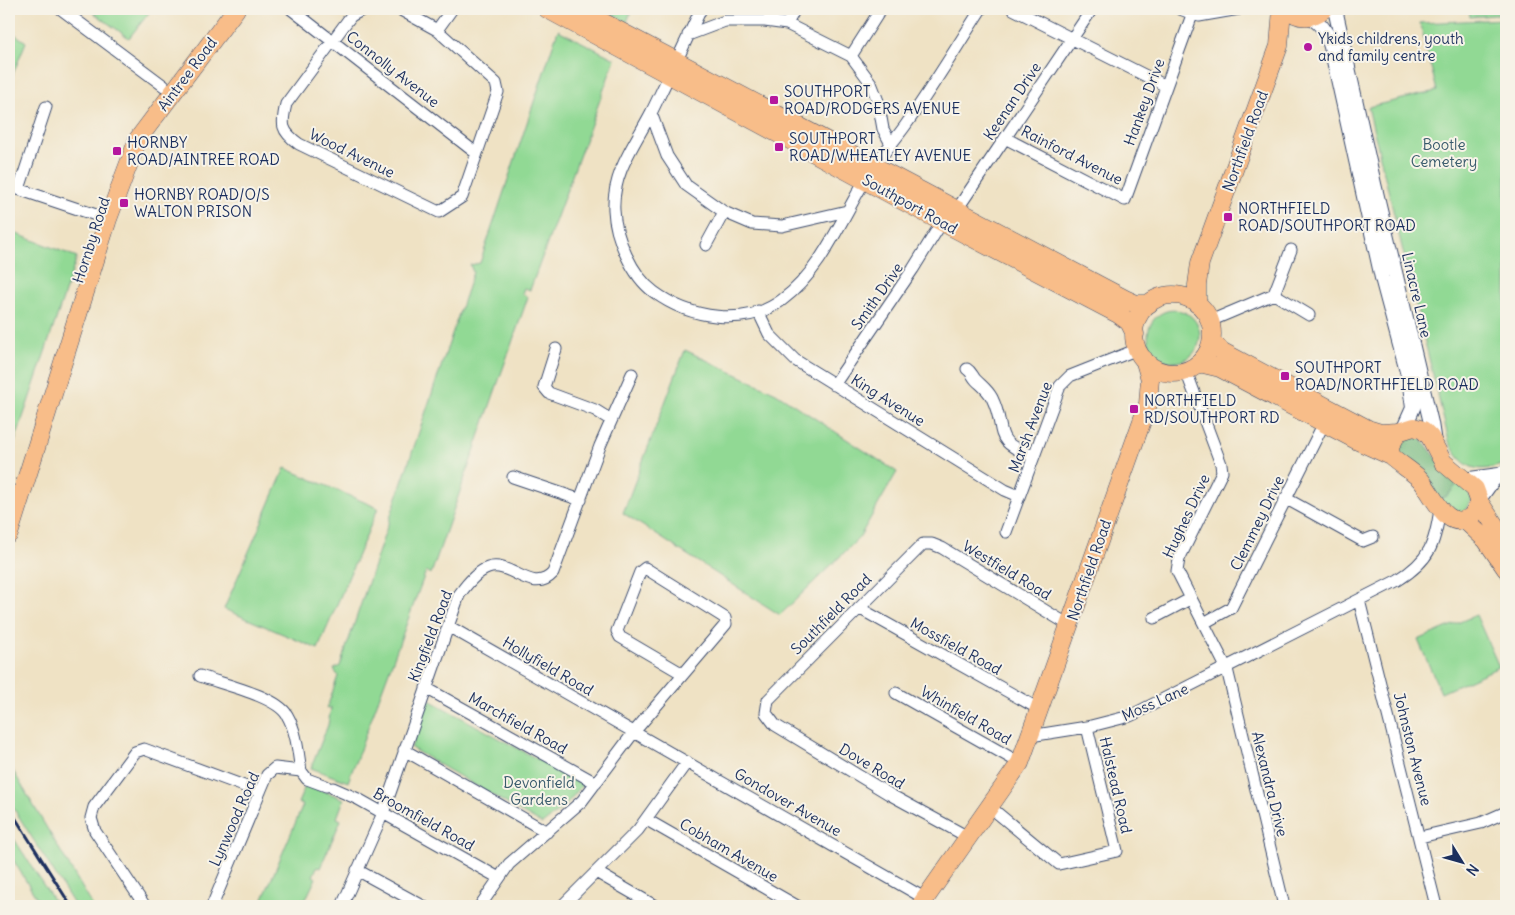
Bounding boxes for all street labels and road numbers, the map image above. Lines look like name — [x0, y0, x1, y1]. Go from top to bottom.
street label: Connolly Avenue — [343, 27, 443, 111]
street label: Aintree Road — [153, 33, 221, 115]
street label: Hankey Drive — [1119, 56, 1169, 148]
street label: Keenan Drive — [979, 58, 1045, 144]
street label: Northfield Road — [1218, 88, 1272, 194]
street label: Rainford Avenue — [1018, 121, 1126, 189]
street label: Wood Avenue — [306, 124, 398, 182]
street label: Southport Road — [859, 170, 961, 238]
street label: Hornby Road — [68, 194, 114, 286]
street label: Linacre Lane — [1398, 250, 1436, 340]
street label: Smith Drive — [847, 259, 907, 333]
street label: King Avenue — [848, 370, 928, 430]
street label: Marsh Avenue — [1004, 379, 1056, 475]
street label: Hughes Drive — [1158, 471, 1214, 561]
street label: Clemmey Drive — [1226, 472, 1288, 574]
street label: Northfield Road — [1063, 517, 1115, 623]
street label: Westfield Road — [959, 536, 1055, 604]
street label: Southfield Road — [787, 570, 875, 658]
street label: Kingfield Road — [404, 587, 456, 685]
street label: Mossfield Road — [907, 613, 1005, 679]
street label: Hollyfield Road — [499, 632, 597, 700]
street label: Moss Lane — [1119, 679, 1191, 725]
street label: Whinfield Road — [917, 681, 1015, 749]
street label: Marchfield Road — [465, 688, 571, 758]
street label: Johnston Avenue — [1390, 690, 1436, 808]
street label: Alexandra Drive — [1248, 729, 1292, 839]
street label: Halstead Road — [1096, 735, 1136, 835]
street label: Dove Road — [836, 739, 908, 793]
street label: Gondover Avenue — [731, 764, 845, 840]
street label: Lynwood Road — [205, 769, 263, 869]
street label: Broomfield Road — [370, 783, 478, 855]
street label: Cobham Avenue — [676, 814, 782, 886]

